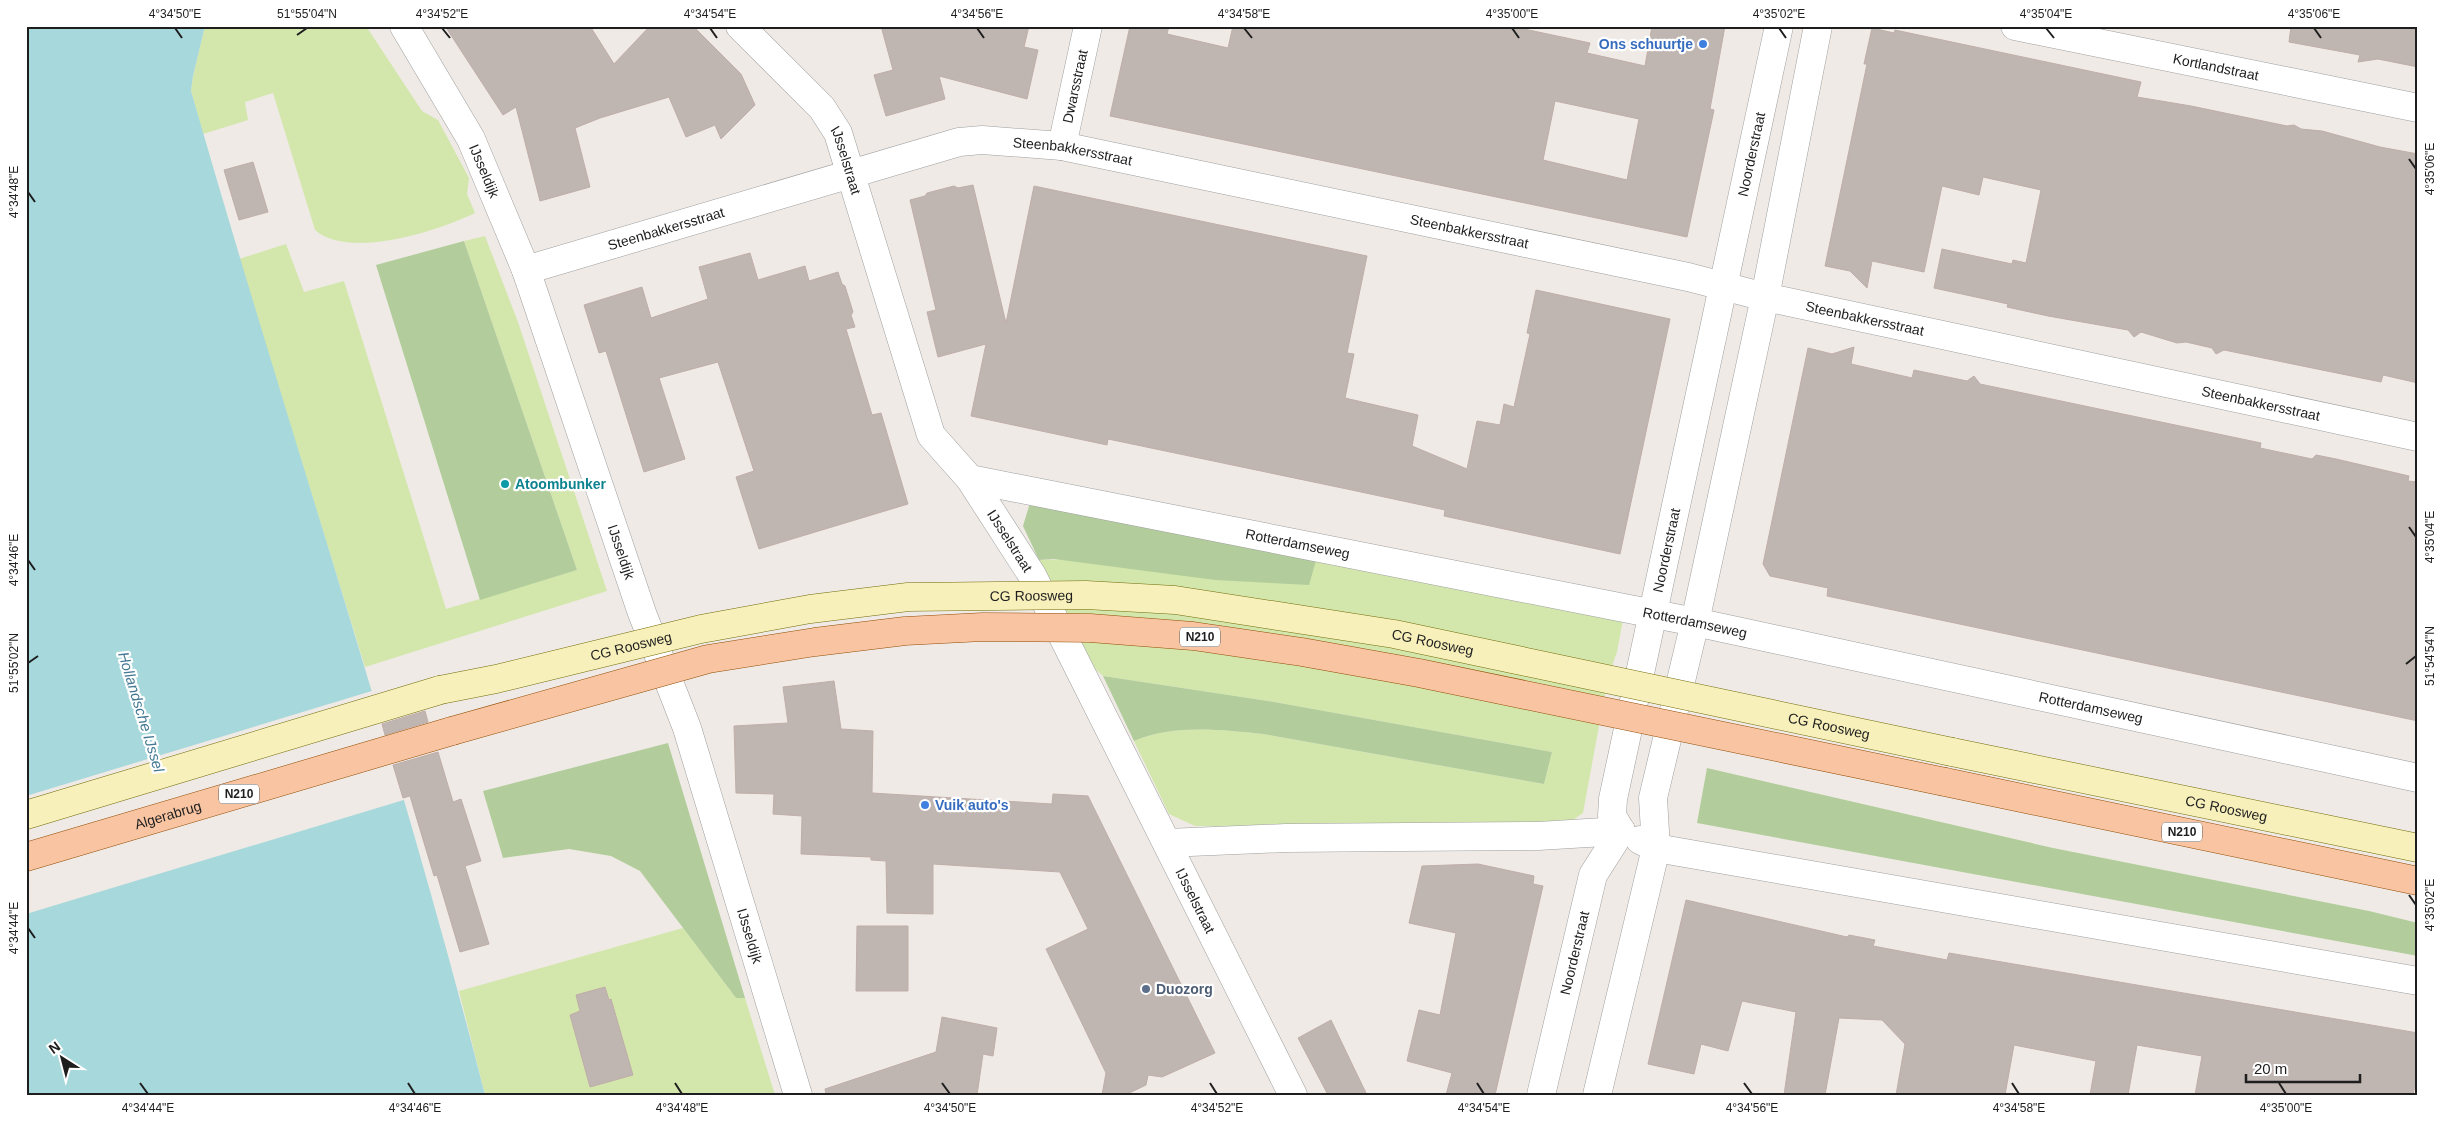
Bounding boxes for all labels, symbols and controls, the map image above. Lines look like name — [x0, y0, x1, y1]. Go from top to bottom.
text: 4°34'50"E — [149, 7, 201, 21]
text: 51°55'04"N — [277, 7, 337, 21]
text: 4°34'52"E — [416, 7, 468, 21]
text: 4°34'54"E — [684, 7, 736, 21]
text: 4°34'56"E — [951, 7, 1003, 21]
text: 4°34'58"E — [1218, 7, 1270, 21]
text: 4°35'00"E — [1486, 7, 1538, 21]
text: 4°35'02"E — [1753, 7, 1805, 21]
text: 4°35'04"E — [2020, 7, 2072, 21]
text: 4°35'06"E — [2288, 7, 2340, 21]
place label: Ons schuurtje — [1599, 36, 1693, 52]
marker: Ons schuurtje — [1697, 38, 1709, 50]
street label: Dwarsstraat — [1059, 48, 1091, 125]
street label: Kortlandstraat — [2172, 50, 2260, 83]
street label: Noorderstraat — [1735, 111, 1768, 198]
street label: IJsselstraat — [827, 123, 864, 196]
street label: Steenbakkersstraat — [1012, 134, 1134, 169]
street label: IJsseldijk — [466, 142, 503, 201]
text: 4°35'06"E — [2423, 143, 2437, 195]
text: 4°34'48"E — [7, 166, 21, 218]
street label: Steenbakkersstraat — [606, 204, 726, 253]
street label: Steenbakkersstraat — [1409, 211, 1530, 251]
street label: Steenbakkersstraat — [1804, 298, 1926, 339]
street label: Steenbakkersstraat — [2200, 383, 2322, 424]
place label: Atoombunker — [515, 476, 607, 492]
marker: Atoombunker — [499, 478, 511, 490]
street label: IJsselstraat — [984, 507, 1036, 575]
street label: Noorderstraat — [1650, 507, 1683, 594]
text: 4°35'04"E — [2423, 511, 2437, 563]
street label: IJsseldijk — [605, 522, 638, 582]
street label: Rotterdamseweg — [1244, 526, 1351, 562]
text: 4°34'46"E — [7, 534, 21, 586]
street label: CG Roosweg — [990, 587, 1073, 604]
street label: Rotterdamseweg — [1642, 604, 1749, 641]
street label: CG Roosweg — [1390, 626, 1475, 659]
text: 51°54'54"N — [2423, 626, 2437, 686]
street label: CG Roosweg — [589, 628, 673, 664]
road number: N210 — [1180, 628, 1220, 646]
text: 51°55'02"N — [7, 633, 21, 693]
water label: Hollandsche IJssel — [115, 650, 168, 775]
street label: Rotterdamseweg — [2037, 688, 2144, 726]
street label: CG Roosweg — [1787, 710, 1871, 742]
road number: N210 — [219, 784, 259, 804]
street label: CG Roosweg — [2184, 792, 2269, 825]
place label: Vuik auto's — [935, 797, 1009, 813]
street label: Algerabrug — [133, 798, 203, 832]
marker: Vuik auto's — [919, 799, 931, 811]
road number: N210 — [2162, 822, 2202, 842]
street label: IJsselstraat — [1172, 865, 1219, 936]
text: 4°35'02"E — [2423, 879, 2437, 931]
text: 4°34'44"E — [7, 902, 21, 954]
street label: IJsseldijk — [734, 906, 766, 966]
street label: Noorderstraat — [1557, 909, 1592, 996]
place label: Duozorg — [1156, 981, 1213, 997]
marker: Duozorg — [1140, 983, 1152, 995]
north arrow — [38, 1034, 88, 1084]
text: N — [46, 1038, 63, 1057]
scale bar — [2246, 1051, 2360, 1083]
text: 20 m — [2254, 1060, 2287, 1077]
text: 4°34'44"E — [122, 1101, 174, 1115]
text: 4°34'46"E — [389, 1101, 441, 1115]
text: 4°34'48"E — [656, 1101, 708, 1115]
text: 4°34'50"E — [924, 1101, 976, 1115]
text: 4°34'52"E — [1191, 1101, 1243, 1115]
text: 4°34'54"E — [1458, 1101, 1510, 1115]
text: 4°34'56"E — [1726, 1101, 1778, 1115]
text: 4°34'58"E — [1993, 1101, 2045, 1115]
text: 4°35'00"E — [2260, 1101, 2312, 1115]

